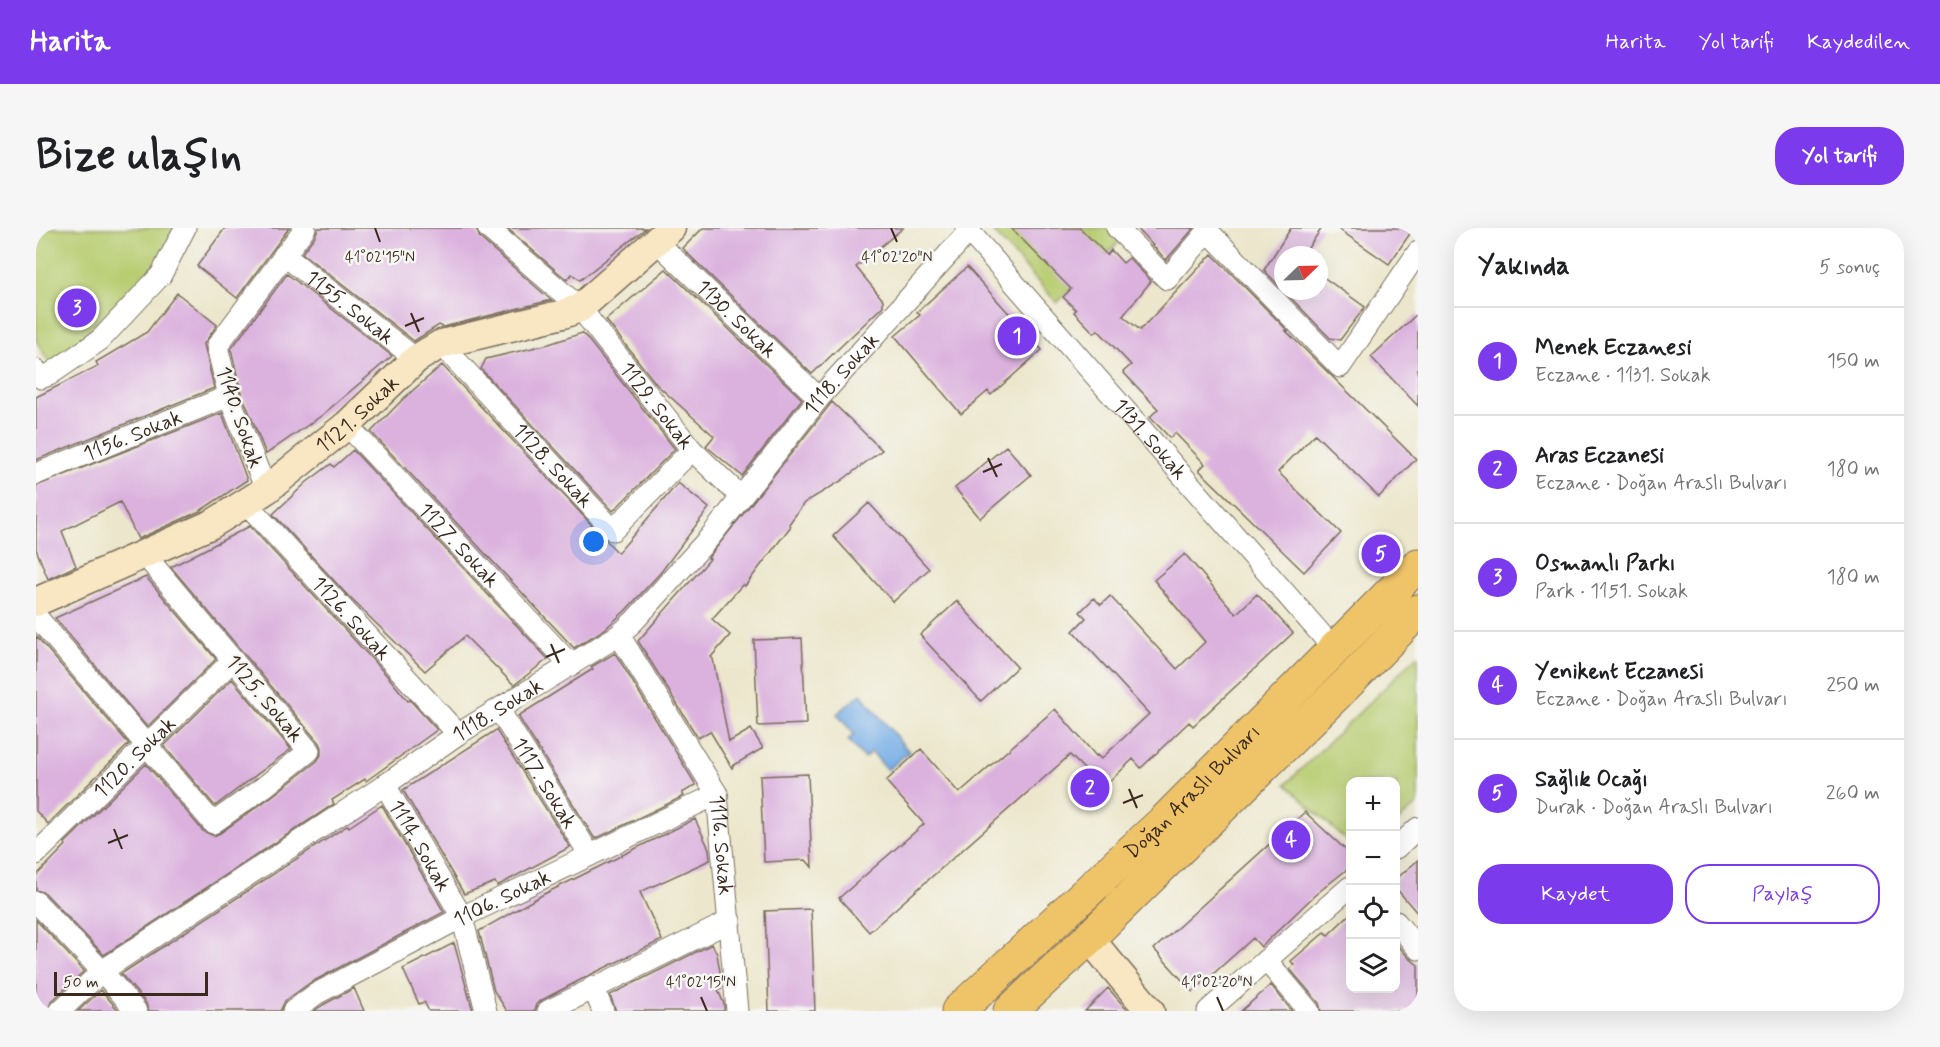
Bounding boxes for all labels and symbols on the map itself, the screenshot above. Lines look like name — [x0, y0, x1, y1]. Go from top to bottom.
north arrow — [1274, 246, 1328, 300]
text: 41°02'15"N — [345, 248, 415, 268]
text: 41°02'20"N — [861, 248, 933, 268]
street label: 1155. Sokak — [299, 264, 400, 352]
street label: 1130. Sokak — [690, 274, 782, 365]
pin: 3 — [58, 286, 96, 331]
pin: 1 — [998, 314, 1036, 358]
street label: 1118. Sokak — [798, 327, 886, 421]
street label: 1129. Sokak — [613, 356, 699, 456]
street label: 1140. Sokak — [209, 363, 269, 472]
street label: 1121. Sokak — [310, 370, 405, 460]
street label: 1131. Sokak — [1106, 393, 1193, 486]
street label: 1156. Sokak — [79, 403, 186, 468]
street label: 1128. Sokak — [506, 417, 599, 514]
street label: 1127. Sokak — [411, 497, 505, 594]
your location — [579, 527, 608, 556]
pin: 5 — [1362, 532, 1400, 576]
street label: 1126. Sokak — [305, 570, 397, 667]
street label: 1125. Sokak — [219, 649, 309, 749]
street label: 1118. Sokak — [447, 672, 549, 749]
street label: 1120. Sokak — [87, 711, 183, 805]
street label: Doğan Araslı Bulvarı — [1119, 719, 1267, 866]
street label: 1117. Sokak — [505, 732, 583, 834]
pin: 2 — [1070, 766, 1110, 810]
street label: 1116. Sokak — [702, 794, 739, 896]
street label: 1114. Sokak — [382, 795, 457, 897]
pin: 4 — [1272, 818, 1310, 862]
street label: 1106. Sokak — [449, 863, 556, 934]
scale bar — [54, 969, 208, 996]
text: 41°02'15"N — [666, 973, 736, 993]
text: 41°02'20"N — [1181, 973, 1253, 993]

